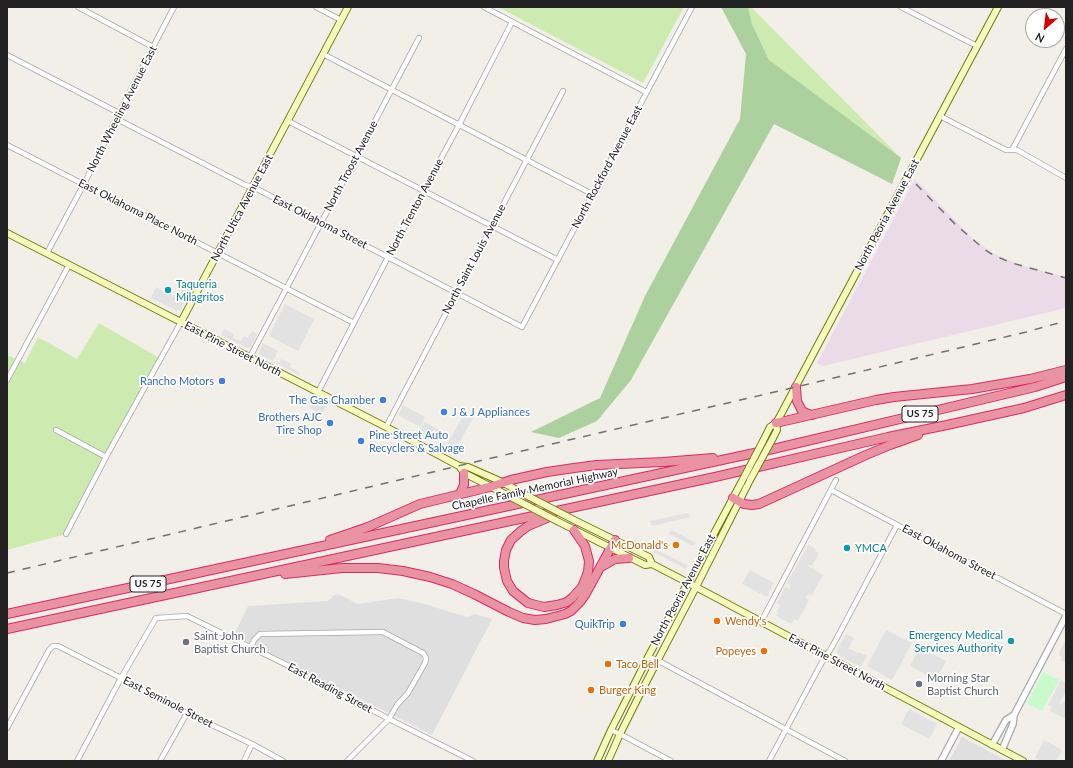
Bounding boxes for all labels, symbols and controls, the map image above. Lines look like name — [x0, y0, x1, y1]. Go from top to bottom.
north arrow — [1025, 8, 1065, 48]
text: N — [1033, 30, 1046, 46]
street label: North Wheeling Avenue East — [84, 44, 160, 174]
street label: North Rockford Avenue East — [569, 103, 645, 231]
street label: North Troost Avenue — [322, 118, 380, 214]
street label: North Utica Avenue East — [208, 152, 276, 264]
street label: North Trenton Avenue — [384, 156, 446, 258]
street label: North Peoria Avenue East — [852, 157, 922, 273]
street label: East Oklahoma Place North — [76, 176, 200, 248]
street label: East Oklahoma Street — [271, 192, 369, 252]
street label: North Saint Louis Avenue — [439, 202, 509, 316]
place label: Taqueria Milagritos — [176, 277, 224, 303]
marker: Taqueria Milagritos — [163, 285, 173, 295]
street label: East Pine Street North — [182, 319, 284, 379]
place label: Rancho Motors — [140, 374, 214, 388]
marker: Rancho Motors — [217, 376, 227, 386]
place label: The Gas Chamber — [289, 393, 375, 407]
marker: The Gas Chamber — [378, 395, 388, 405]
place label: J & J Appliances — [452, 405, 530, 419]
road number: US 75 — [902, 406, 938, 422]
marker: J & J Appliances — [439, 407, 449, 417]
place label: Brothers AJC Tire Shop — [258, 410, 322, 436]
marker: Brothers AJC Tire Shop — [325, 418, 335, 428]
place label: Pine Street Auto Recyclers & Salvage — [369, 428, 464, 454]
marker: Pine Street Auto Recyclers & Salvage — [356, 436, 366, 446]
street label: Chapelle Family Memorial Highway — [451, 465, 619, 513]
street label: East Oklahoma Street — [900, 522, 998, 582]
street label: North Peoria Avenue East — [648, 532, 718, 648]
place label: McDonald's — [611, 538, 668, 552]
marker: McDonald's — [671, 540, 681, 550]
place label: YMCA — [855, 541, 887, 555]
marker: YMCA — [842, 543, 852, 553]
road number: US 75 — [130, 576, 166, 592]
place label: Wendy's — [725, 614, 766, 628]
marker: Wendy's — [712, 616, 722, 626]
place label: QuikTrip — [575, 617, 615, 631]
marker: QuikTrip — [618, 619, 628, 629]
place label: Emergency Medical Services Authority — [909, 628, 1003, 654]
place label: Saint John Baptist Church — [194, 629, 266, 655]
street label: East Pine Street North — [786, 631, 888, 693]
marker: Emergency Medical Services Authority — [1006, 636, 1016, 646]
marker: Saint John Baptist Church — [181, 637, 191, 647]
place label: Popeyes — [716, 644, 756, 658]
marker: Popeyes — [759, 646, 769, 656]
place label: Taco Bell — [616, 657, 659, 671]
marker: Taco Bell — [603, 659, 613, 669]
street label: East Reading Street — [286, 660, 374, 716]
place label: Morning Star Baptist Church — [927, 671, 999, 697]
street label: East Seminole Street — [121, 674, 215, 730]
marker: Morning Star Baptist Church — [914, 679, 924, 689]
place label: Burger King — [599, 683, 656, 697]
marker: Burger King — [586, 685, 596, 695]

